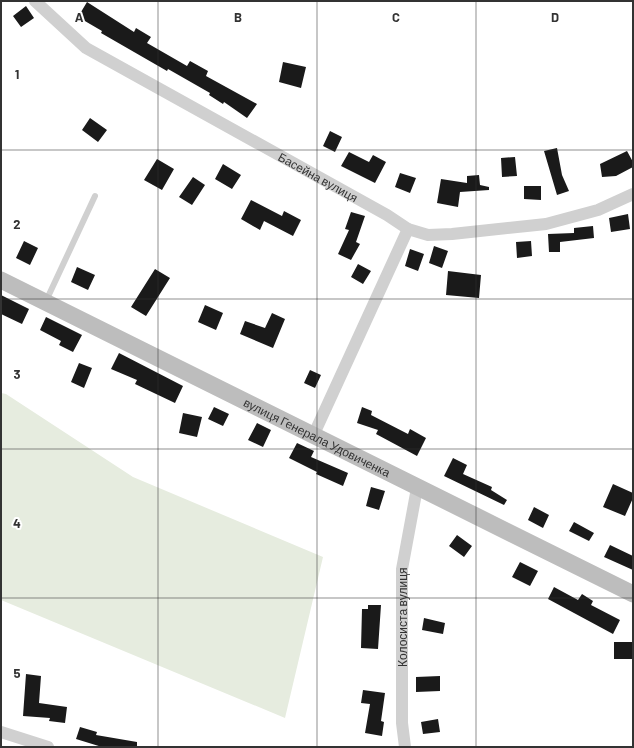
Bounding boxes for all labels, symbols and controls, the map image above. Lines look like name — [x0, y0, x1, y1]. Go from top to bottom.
text: A — [75, 9, 84, 25]
text: B — [234, 9, 242, 25]
text: C — [392, 9, 400, 25]
text: D — [551, 9, 559, 25]
text: 1 — [15, 66, 19, 82]
street label: Басейна вулиця — [276, 149, 360, 205]
text: 2 — [13, 216, 21, 232]
text: 3 — [13, 366, 21, 382]
street label: вулиця Генерала Удовиченка — [242, 395, 393, 479]
text: 4 — [13, 515, 21, 531]
street label: Колосиста вулиця — [395, 567, 410, 667]
text: 5 — [13, 665, 21, 681]

